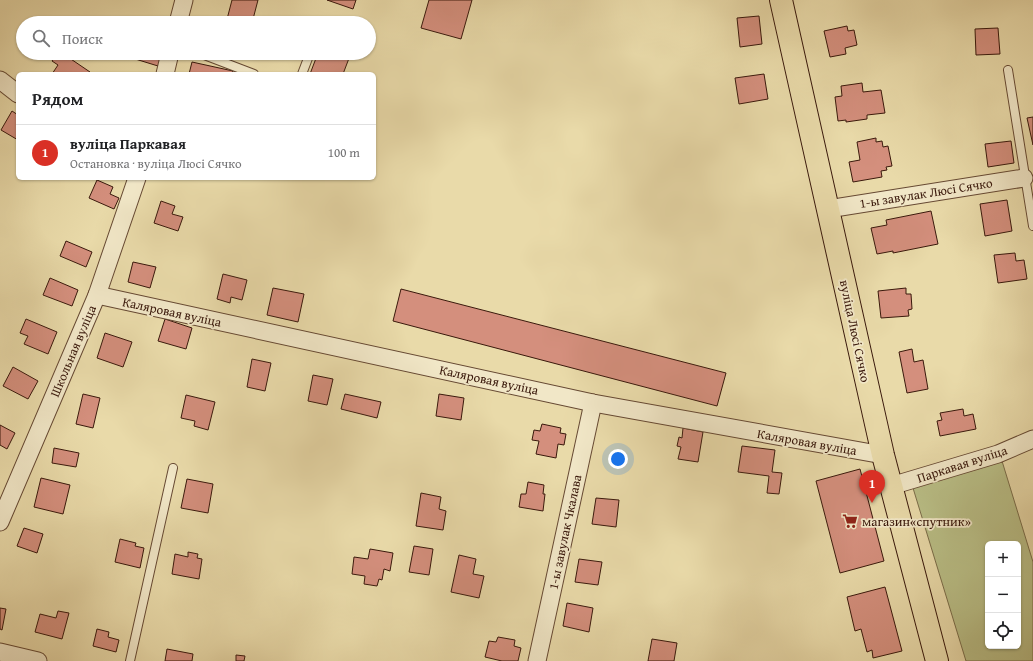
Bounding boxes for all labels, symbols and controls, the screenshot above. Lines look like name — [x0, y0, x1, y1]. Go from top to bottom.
search box — [16, 16, 376, 60]
icon: search — [30, 27, 52, 49]
text: Поиск — [62, 28, 103, 49]
text: Рядом — [32, 86, 83, 111]
text: вуліца Паркавая — [70, 133, 186, 154]
text: 1 — [42, 143, 48, 162]
text: 100 m — [328, 143, 360, 162]
text: Остановка · вуліца Люсі Сячко — [70, 154, 242, 173]
street label: 1-ы завулак Люсі Сячко — [858, 173, 994, 213]
street label: вуліца Люсі Сячко — [835, 278, 875, 384]
street label: Каляровая вуліца — [121, 292, 224, 332]
street label: Школьная вуліца — [45, 301, 101, 400]
street label: Каляровая вуліца — [438, 360, 541, 400]
street label: Каляровая вуліца — [756, 424, 859, 460]
street label: Паркавая вуліца — [914, 440, 1010, 488]
your location — [608, 449, 628, 469]
pin: 1 — [859, 470, 885, 503]
street label: 1-ы завулак Чкалава — [544, 472, 587, 591]
supermarket icon: магазин«спутник» — [841, 512, 859, 530]
place label: магазин«спутник» — [862, 512, 971, 531]
map controls — [985, 541, 1021, 649]
button: + — [985, 541, 1021, 577]
button: − — [985, 577, 1021, 613]
button: locate — [985, 613, 1021, 649]

